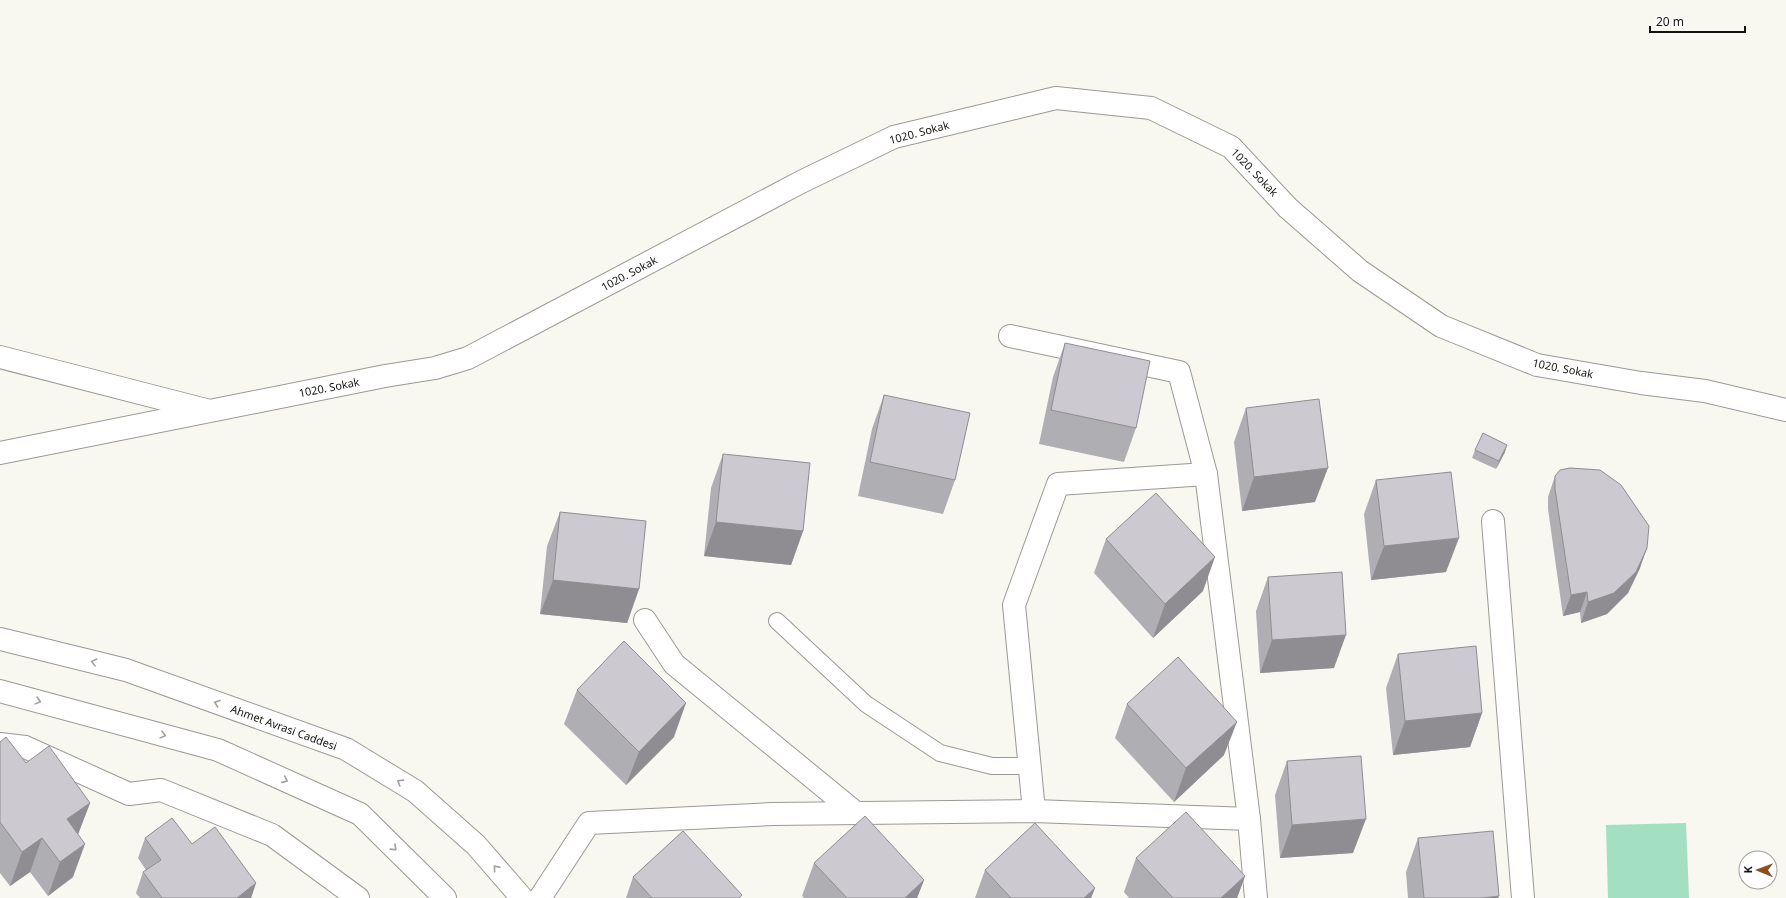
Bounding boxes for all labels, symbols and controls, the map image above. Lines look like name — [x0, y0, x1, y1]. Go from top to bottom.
scale bar — [1650, 8, 1745, 34]
text: 20 m — [1656, 13, 1684, 30]
street label: 1020. Sokak — [887, 117, 951, 147]
street label: 1020. Sokak — [1228, 145, 1282, 199]
street label: 1020. Sokak — [598, 252, 660, 294]
street label: 1020. Sokak — [1531, 355, 1595, 381]
street label: 1020. Sokak — [297, 374, 361, 400]
one-way arrow — [91, 659, 97, 667]
one-way arrow — [34, 696, 41, 705]
one-way arrow — [214, 699, 221, 707]
street label: Ahmet Avrasi Caddesi — [229, 701, 339, 753]
one-way arrow — [159, 730, 166, 739]
one-way arrow — [280, 775, 288, 783]
one-way arrow — [397, 779, 404, 786]
one-way arrow — [389, 843, 397, 850]
north arrow — [1738, 850, 1778, 890]
text: K — [1740, 865, 1755, 874]
one-way arrow — [494, 866, 501, 873]

